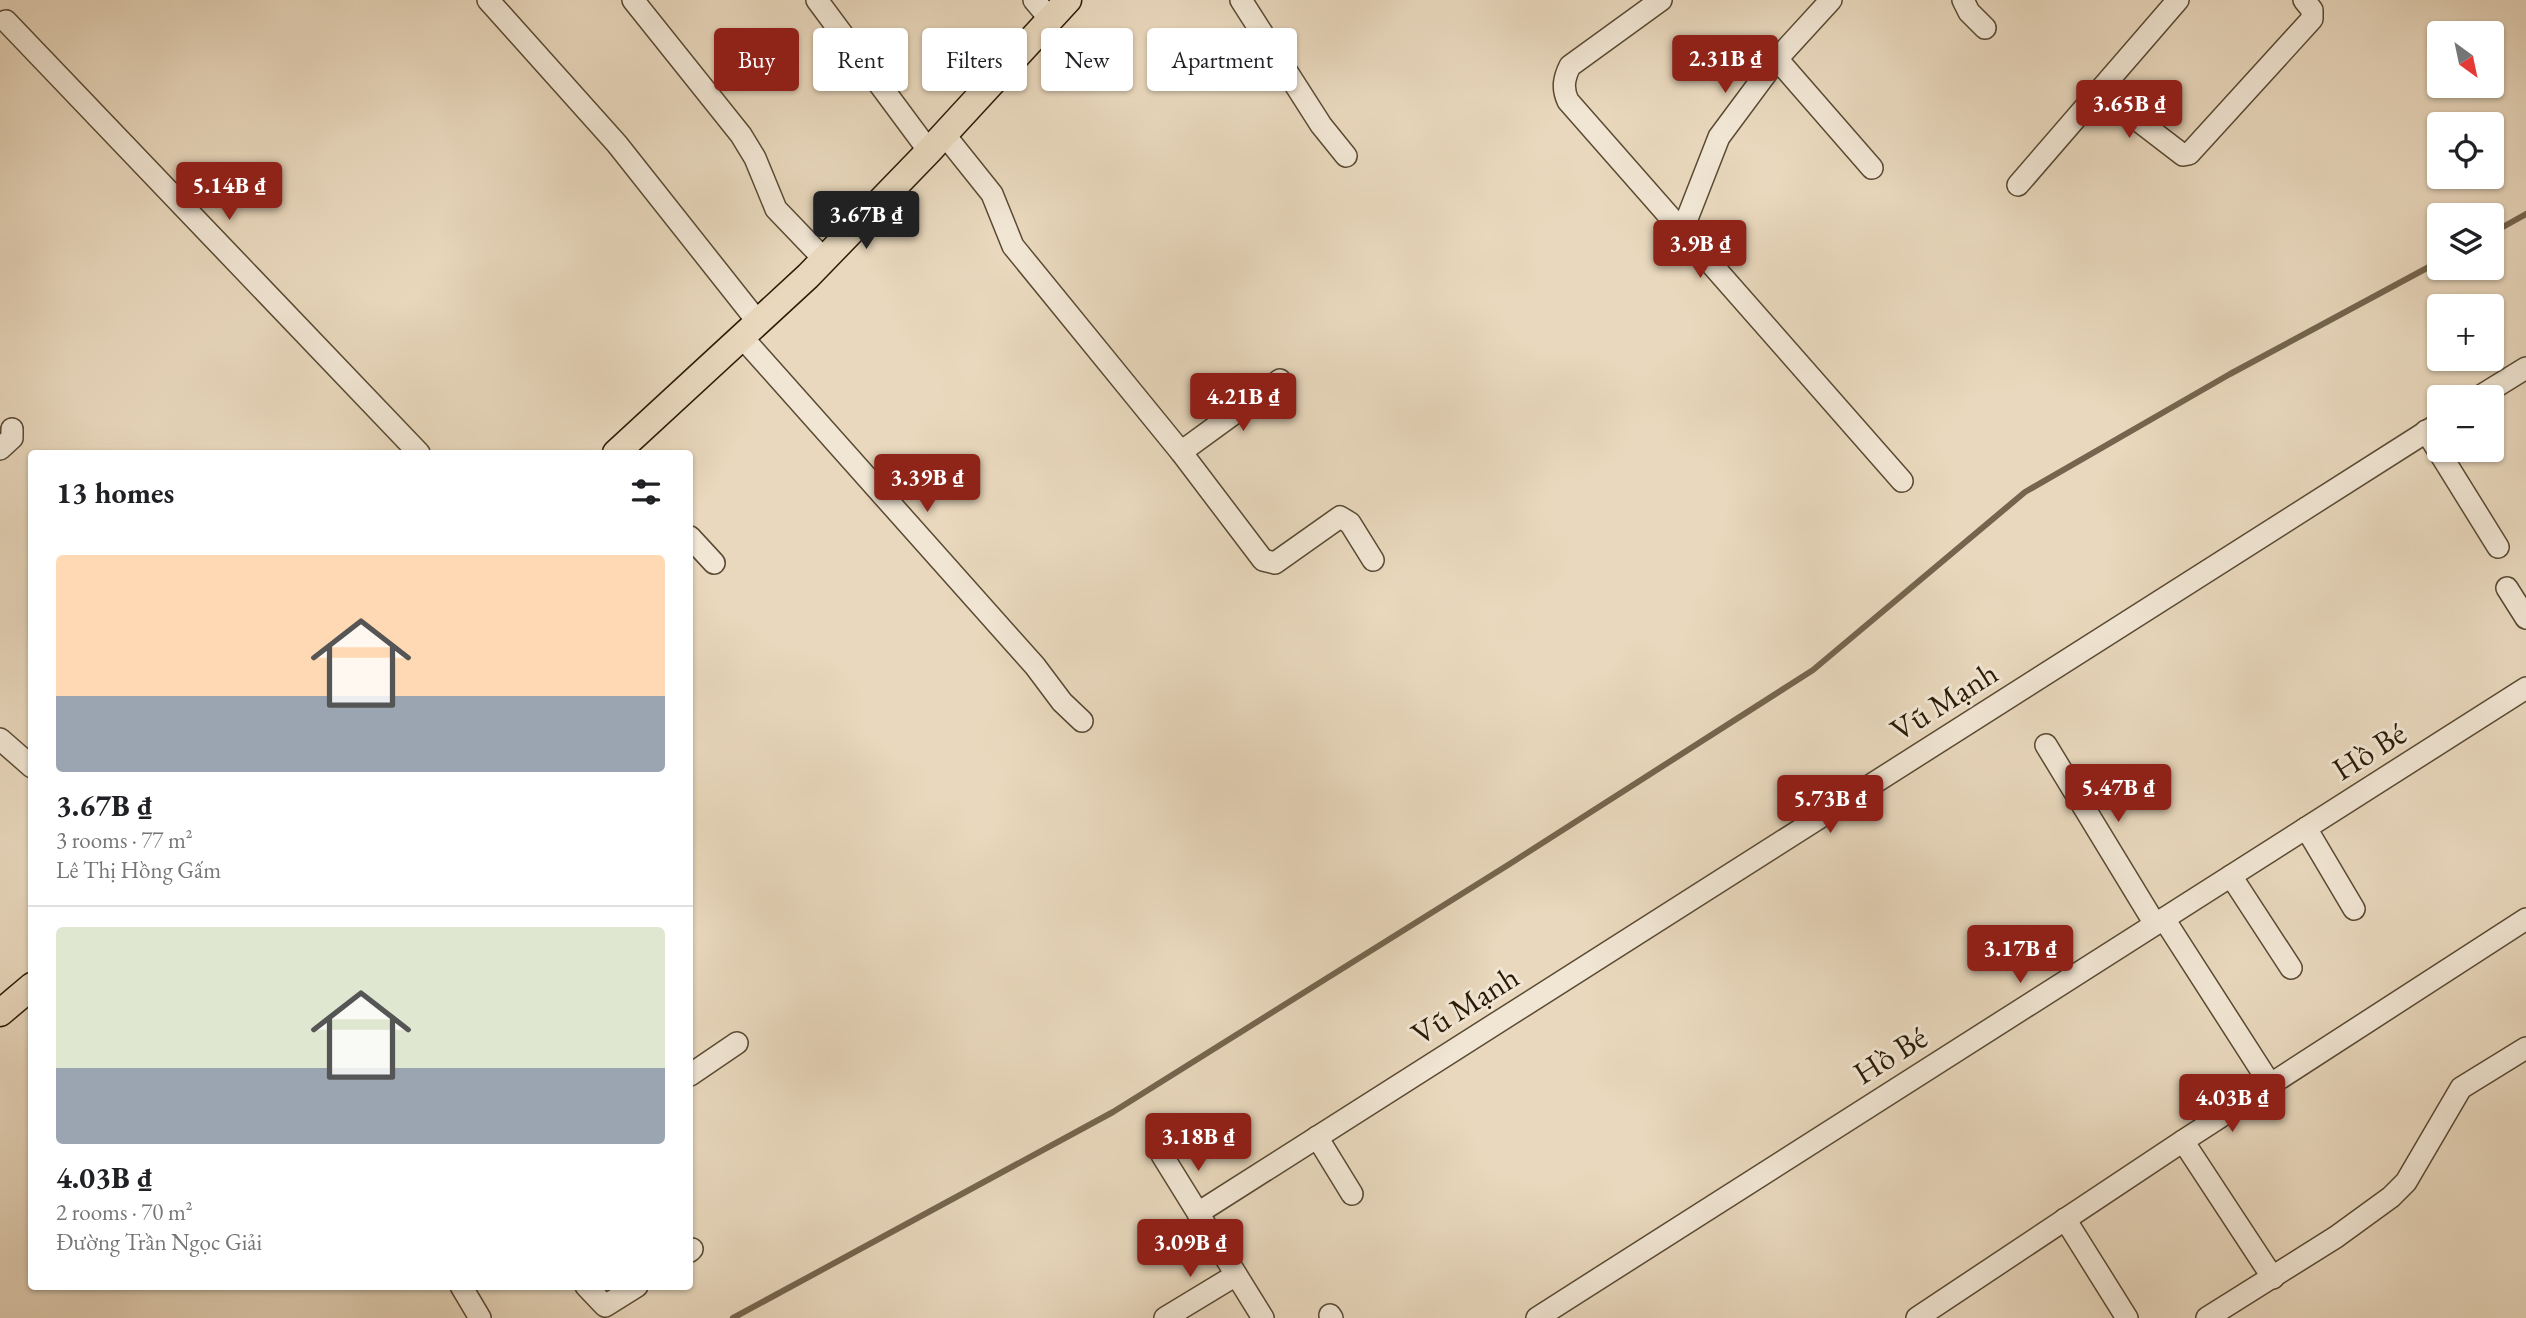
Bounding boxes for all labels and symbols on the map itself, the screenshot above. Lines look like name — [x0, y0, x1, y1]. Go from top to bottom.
north arrow — [2427, 21, 2504, 98]
pin: 2.31B ₫ — [1660, 36, 1790, 95]
pin: 3.65B ₫ — [2064, 80, 2194, 140]
pin: 5.14B ₫ — [164, 162, 294, 222]
pin: 3.67B ₫ — [801, 191, 931, 251]
pin: 3.9B ₫ — [1643, 220, 1757, 280]
pin: 4.21B ₫ — [1178, 374, 1308, 433]
pin: 3.39B ₫ — [862, 454, 992, 514]
street label: Vũ Mạnh — [1882, 652, 2006, 750]
street label: Hồ Bé — [2324, 712, 2414, 790]
pin: 5.47B ₫ — [2053, 764, 2183, 824]
pin: 5.73B ₫ — [1765, 776, 1895, 835]
pin: 3.17B ₫ — [1955, 926, 2085, 985]
street label: Vũ Mạnh — [1403, 956, 1527, 1054]
street label: Hồ Bé — [1845, 1016, 1935, 1094]
pin: 4.03B ₫ — [2167, 1074, 2297, 1134]
pin: 3.18B ₫ — [1133, 1114, 1263, 1173]
pin: 3.09B ₫ — [1125, 1220, 1255, 1279]

